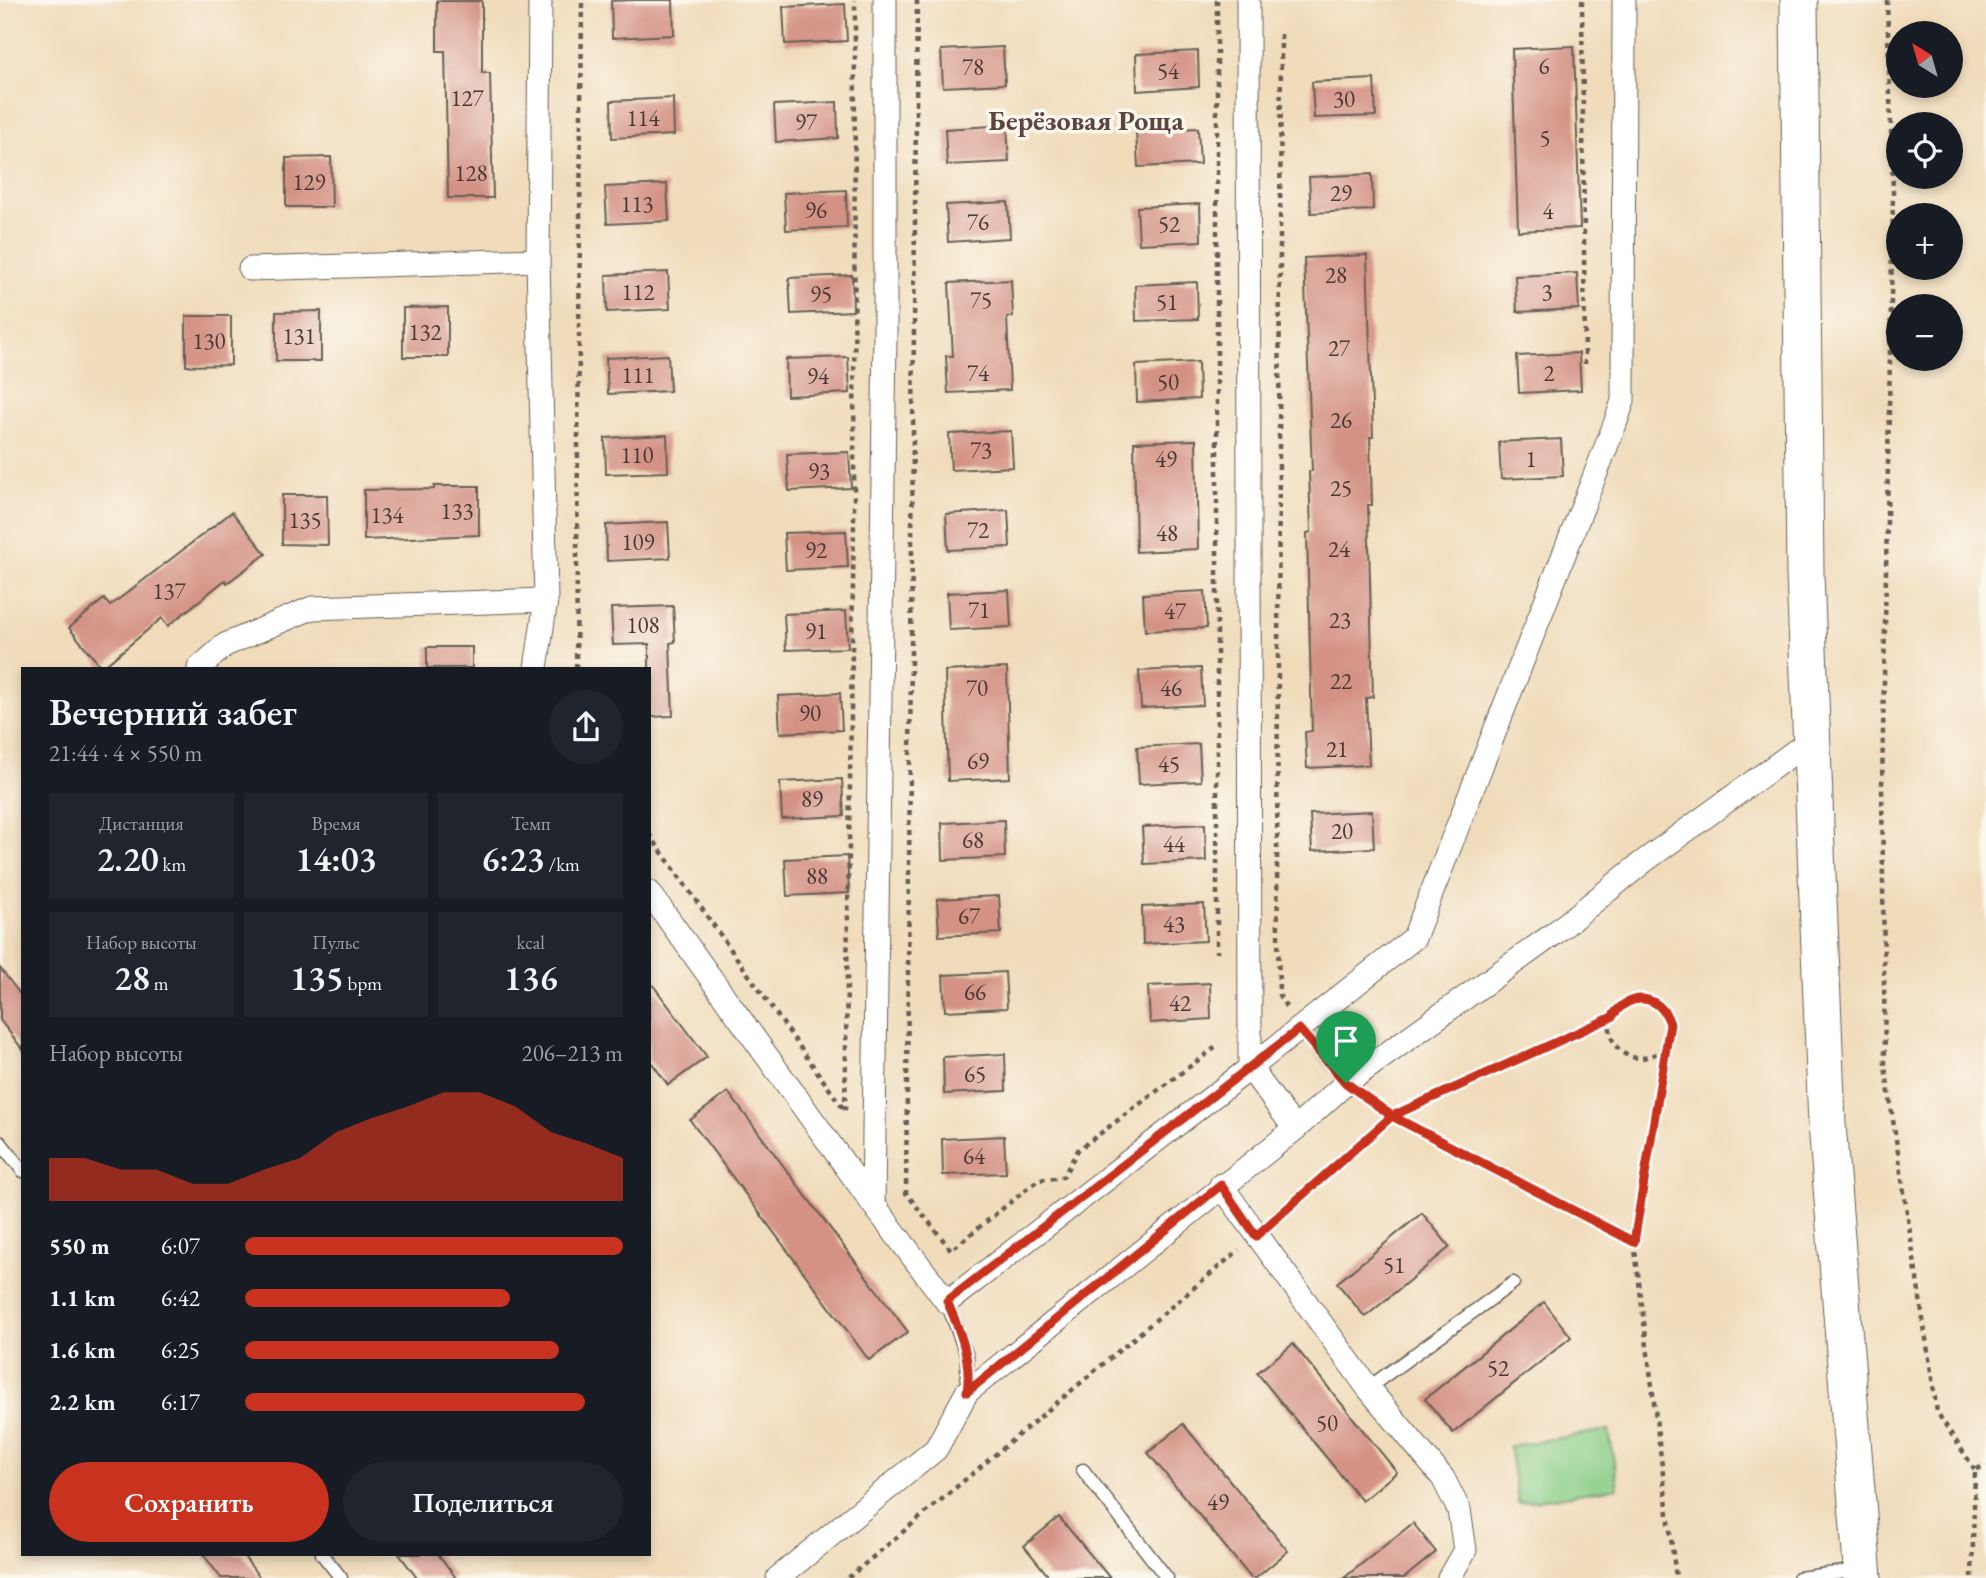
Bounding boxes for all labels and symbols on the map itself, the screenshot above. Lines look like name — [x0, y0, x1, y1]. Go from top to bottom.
north arrow — [1886, 21, 1964, 98]
house number: 6 — [1538, 51, 1550, 81]
house number: 78 — [962, 52, 984, 82]
house number: 54 — [1157, 56, 1180, 86]
house number: 127 — [450, 83, 485, 113]
house number: 30 — [1333, 84, 1355, 114]
district label: Берёзовая Роща — [988, 102, 1184, 138]
house number: 114 — [626, 103, 661, 133]
house number: 97 — [795, 107, 818, 137]
house number: 5 — [1539, 123, 1551, 153]
house number: 128 — [454, 158, 488, 188]
house number: 129 — [292, 167, 326, 197]
house number: 29 — [1330, 178, 1352, 208]
house number: 113 — [620, 189, 654, 219]
house number: 96 — [805, 195, 827, 225]
house number: 4 — [1542, 196, 1554, 226]
house number: 76 — [967, 207, 989, 237]
house number: 52 — [1158, 209, 1180, 239]
house number: 28 — [1325, 260, 1347, 290]
house number: 112 — [621, 277, 655, 307]
house number: 3 — [1541, 277, 1553, 307]
house number: 95 — [810, 279, 832, 309]
house number: 75 — [970, 285, 992, 315]
house number: 51 — [1156, 287, 1178, 317]
house number: 132 — [408, 317, 442, 347]
house number: 131 — [282, 321, 316, 351]
house number: 130 — [192, 326, 226, 356]
house number: 27 — [1328, 333, 1351, 363]
house number: 74 — [967, 358, 990, 388]
house number: 2 — [1543, 358, 1555, 388]
house number: 111 — [621, 360, 655, 390]
house number: 94 — [807, 361, 830, 391]
house number: 50 — [1157, 367, 1179, 397]
house number: 26 — [1330, 405, 1352, 435]
house number: 73 — [970, 435, 992, 465]
house number: 110 — [620, 440, 654, 470]
house number: 49 — [1155, 444, 1177, 474]
house number: 1 — [1525, 444, 1537, 474]
house number: 93 — [808, 456, 830, 486]
house number: 25 — [1330, 473, 1352, 503]
house number: 133 — [440, 496, 474, 526]
house number: 134 — [370, 500, 405, 530]
house number: 135 — [288, 505, 322, 535]
house number: 72 — [967, 515, 989, 545]
house number: 48 — [1156, 518, 1178, 548]
house number: 109 — [621, 527, 655, 557]
house number: 24 — [1328, 534, 1351, 564]
house number: 92 — [805, 535, 827, 565]
house number: 137 — [152, 576, 187, 606]
house number: 71 — [968, 595, 990, 625]
house number: 47 — [1164, 596, 1187, 626]
house number: 23 — [1329, 605, 1351, 635]
house number: 108 — [626, 610, 660, 640]
house number: 91 — [805, 616, 827, 646]
house number: 22 — [1330, 666, 1352, 696]
house number: 70 — [966, 673, 988, 703]
house number: 46 — [1160, 673, 1182, 703]
house number: 90 — [799, 698, 821, 728]
house number: 21 — [1326, 734, 1348, 764]
house number: 69 — [967, 746, 989, 776]
house number: 45 — [1158, 749, 1180, 779]
house number: 89 — [801, 784, 823, 814]
house number: 20 — [1331, 816, 1353, 846]
house number: 68 — [962, 825, 984, 855]
house number: 44 — [1163, 829, 1186, 859]
house number: 88 — [806, 861, 828, 891]
house number: 67 — [958, 901, 981, 931]
house number: 43 — [1163, 909, 1185, 939]
house number: 66 — [964, 977, 986, 1007]
house number: 42 — [1169, 988, 1191, 1018]
pin — [1316, 1011, 1376, 1083]
house number: 65 — [964, 1059, 986, 1089]
house number: 64 — [963, 1141, 986, 1171]
house number: 51 — [1383, 1250, 1405, 1280]
house number: 52 — [1487, 1353, 1509, 1383]
house number: 50 — [1316, 1408, 1338, 1438]
house number: 49 — [1207, 1487, 1229, 1517]

